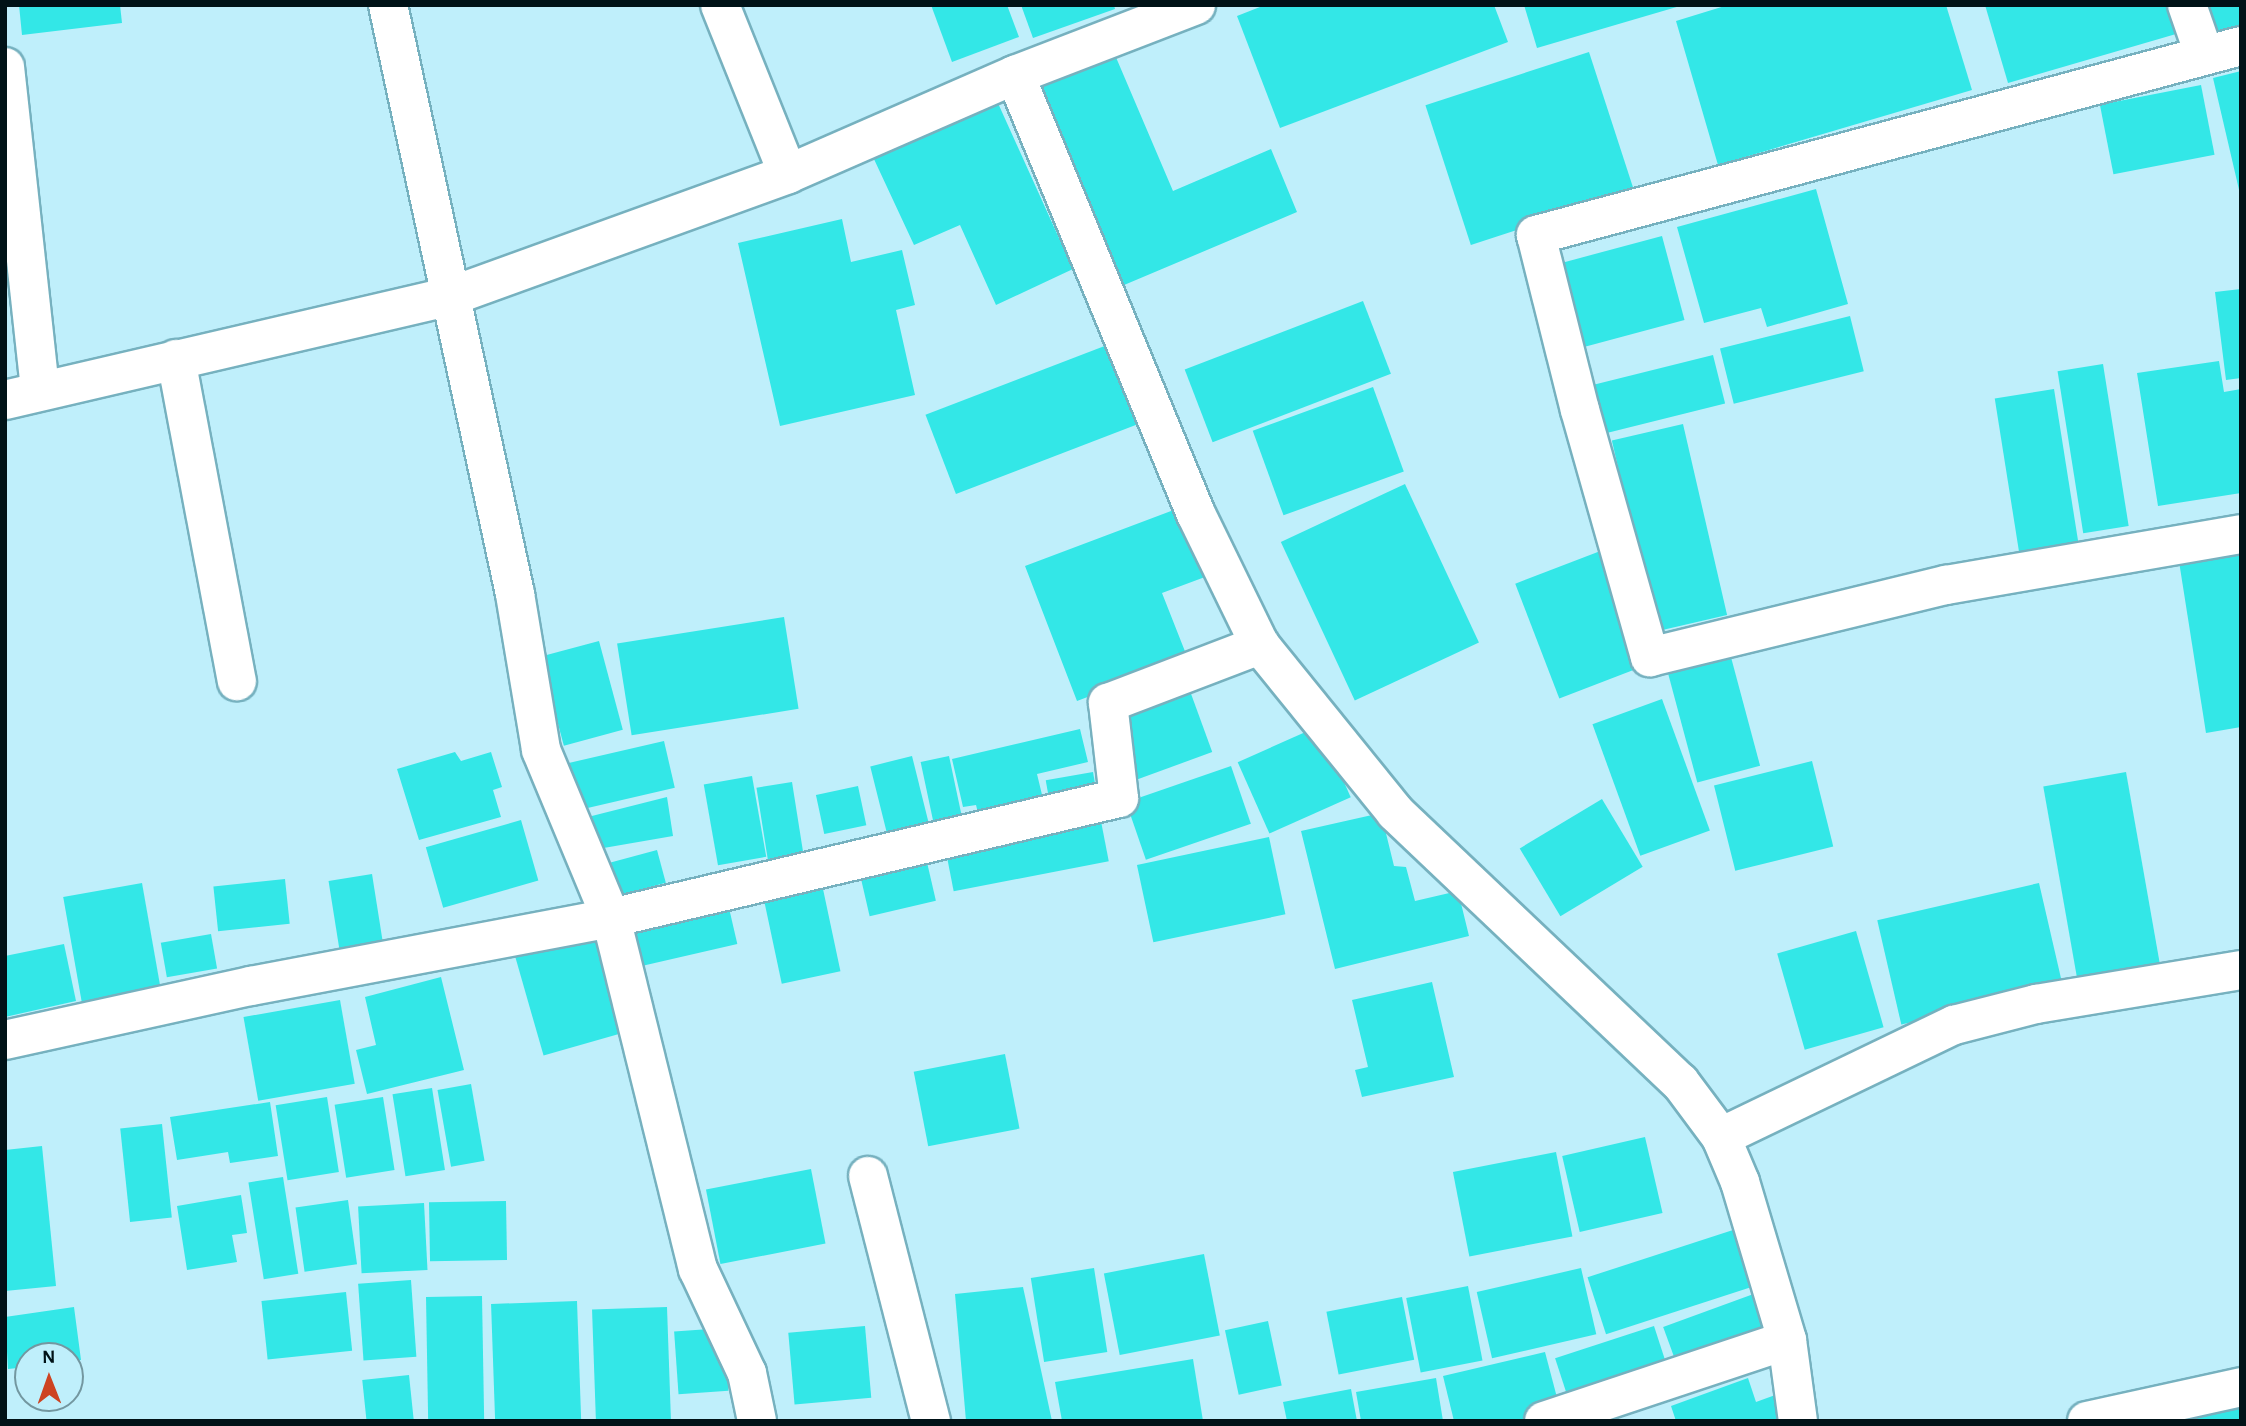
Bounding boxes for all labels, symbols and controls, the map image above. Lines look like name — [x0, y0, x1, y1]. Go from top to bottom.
north arrow — [14, 1342, 84, 1412]
text: N — [42, 1348, 55, 1367]

